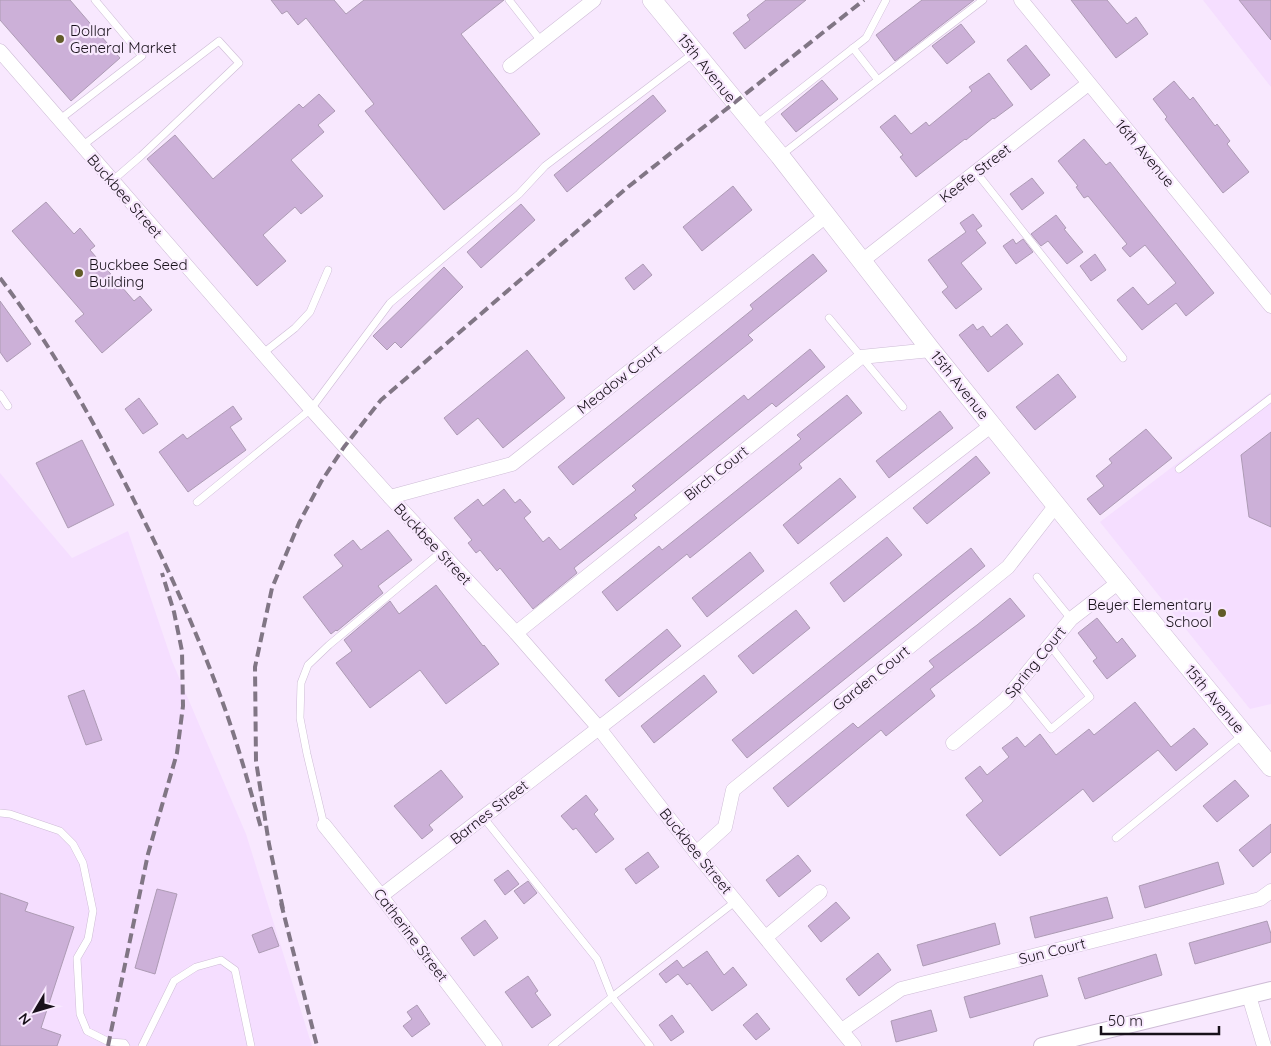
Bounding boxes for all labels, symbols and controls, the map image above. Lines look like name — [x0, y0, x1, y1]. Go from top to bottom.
place label: Dollar General Market — [70, 21, 177, 57]
street label: 15th Avenue — [674, 30, 740, 106]
marker: Dollar General Market — [54, 33, 66, 45]
street label: 16th Avenue — [1111, 115, 1179, 191]
street label: Keefe Street — [936, 139, 1014, 207]
street label: Buckbee Street — [83, 150, 167, 242]
place label: Buckbee Seed Building — [89, 255, 188, 291]
marker: Buckbee Seed Building — [73, 267, 85, 279]
street label: Meadow Court — [573, 340, 665, 418]
street label: 15th Avenue — [927, 347, 993, 423]
street label: Birch Court — [680, 441, 752, 505]
street label: Buckbee Street — [390, 499, 476, 589]
place label: Beyer Elementary School — [1087, 595, 1212, 631]
marker: Beyer Elementary School — [1216, 607, 1228, 619]
street label: Spring Court — [1000, 622, 1070, 702]
street label: Garden Court — [829, 641, 913, 715]
street label: 15th Avenue — [1181, 661, 1249, 737]
street label: Barnes Street — [446, 776, 532, 848]
street label: Buckbee Street — [656, 804, 736, 898]
street label: Catherine Street — [370, 884, 452, 986]
street label: Sun Court — [1017, 934, 1087, 968]
north arrow — [10, 986, 60, 1036]
scale bar — [1101, 1004, 1218, 1036]
text: N — [14, 1009, 35, 1029]
text: 50 m — [1108, 1011, 1143, 1030]

